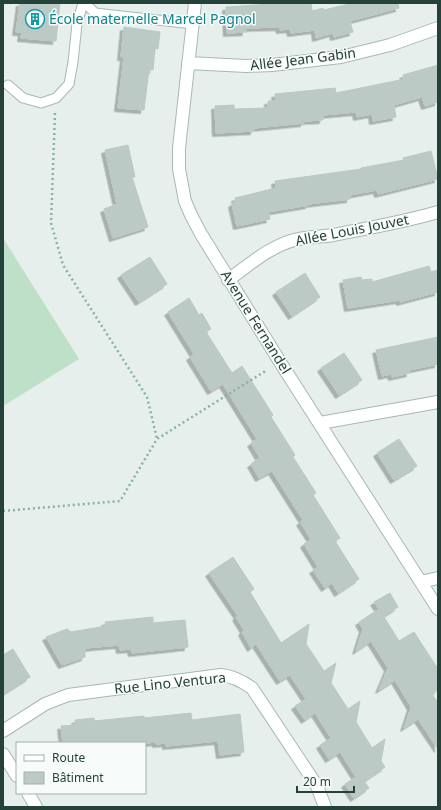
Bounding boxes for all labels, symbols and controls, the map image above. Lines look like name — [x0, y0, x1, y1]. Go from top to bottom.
building icon: École maternelle Marcel Pagnol — [24, 8, 46, 30]
place label: École maternelle Marcel Pagnol — [49, 9, 256, 28]
street label: Allée Jean Gabin — [249, 43, 357, 74]
street label: Allée Louis Jouvet — [294, 209, 410, 250]
street label: Avenue Fernandel — [217, 266, 296, 377]
street label: Rue Lino Ventura — [113, 667, 227, 698]
legend — [16, 742, 146, 794]
text: Route — [52, 749, 85, 766]
scale bar — [297, 768, 354, 794]
text: Bâtiment — [52, 769, 104, 786]
text: 20 m — [303, 773, 331, 790]

